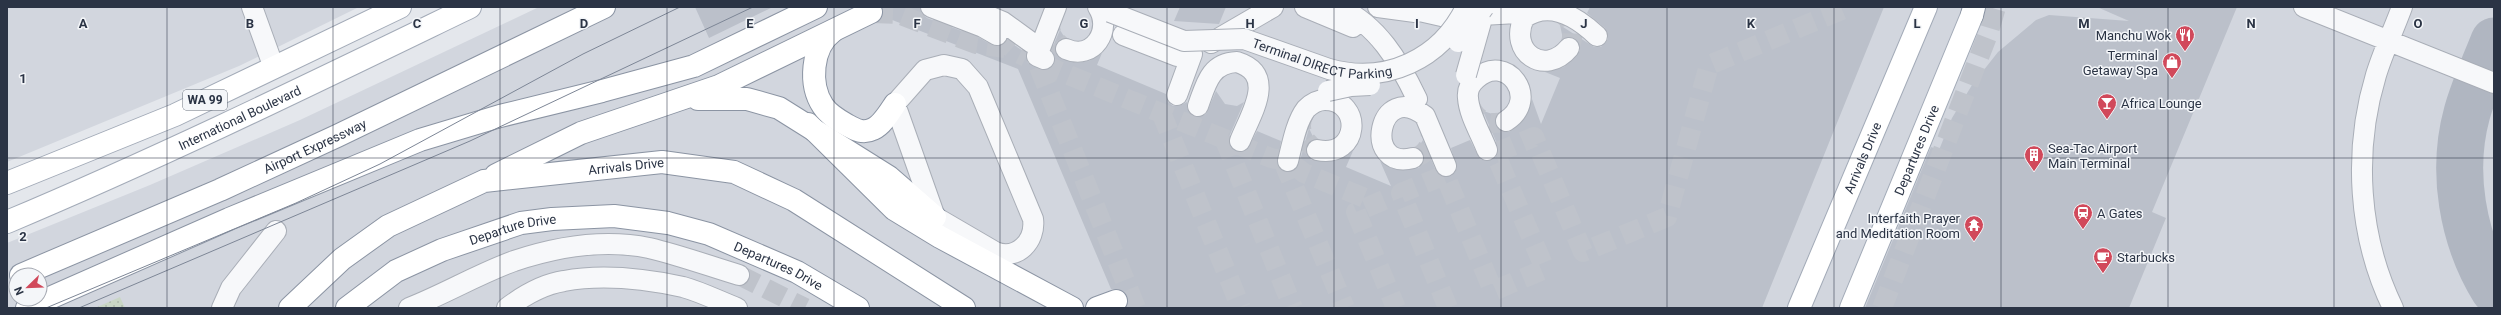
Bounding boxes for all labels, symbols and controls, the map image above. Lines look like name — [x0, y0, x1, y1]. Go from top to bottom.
text: A — [79, 16, 88, 31]
text: B — [246, 16, 254, 31]
text: C — [413, 16, 422, 31]
text: D — [580, 16, 588, 31]
text: E — [746, 16, 754, 31]
text: F — [913, 16, 921, 31]
text: G — [1080, 16, 1089, 31]
text: H — [1245, 16, 1255, 31]
text: I — [1415, 16, 1419, 31]
text: J — [1580, 16, 1588, 31]
text: K — [1747, 16, 1756, 31]
text: L — [1913, 16, 1921, 31]
text: M — [2078, 16, 2090, 31]
text: N — [2246, 16, 2256, 31]
text: O — [2414, 16, 2423, 31]
restaurant icon: Manchu Wok — [2174, 24, 2196, 52]
place label: Manchu Wok — [2096, 28, 2171, 43]
street label: Terminal DIRECT Parking — [1250, 36, 1393, 82]
place label: Terminal Getaway Spa — [2083, 48, 2158, 78]
shop icon: Terminal Getaway Spa — [2161, 51, 2183, 79]
text: 1 — [19, 71, 27, 86]
street label: International Boulevard — [176, 83, 304, 153]
road number: WA 99 — [183, 90, 227, 110]
bar icon: Africa Lounge — [2096, 92, 2118, 120]
place label: Africa Lounge — [2121, 96, 2202, 111]
street label: Departures Drive — [1891, 103, 1942, 198]
street label: Airport Expressway — [261, 116, 369, 177]
street label: Arrivals Drive — [1841, 120, 1885, 196]
place label: Sea-Tac Airport Main Terminal — [2048, 141, 2137, 171]
building icon: Sea-Tac Airport Main Terminal — [2023, 144, 2045, 172]
street label: Arrivals Drive — [588, 155, 665, 178]
station icon: A Gates — [2072, 202, 2094, 230]
place label: A Gates — [2097, 206, 2143, 221]
place label: Interfaith Prayer and Meditation Room — [1836, 211, 1961, 241]
street label: Departure Drive — [467, 212, 557, 248]
temple icon: Interfaith Prayer and Meditation Room — [1963, 214, 1985, 242]
text: 2 — [19, 229, 27, 244]
street label: Departures Drive — [732, 239, 825, 294]
cafe icon: Starbucks — [2092, 246, 2114, 274]
place label: Starbucks — [2117, 250, 2175, 265]
north arrow — [8, 267, 48, 307]
text: N — [12, 284, 27, 297]

